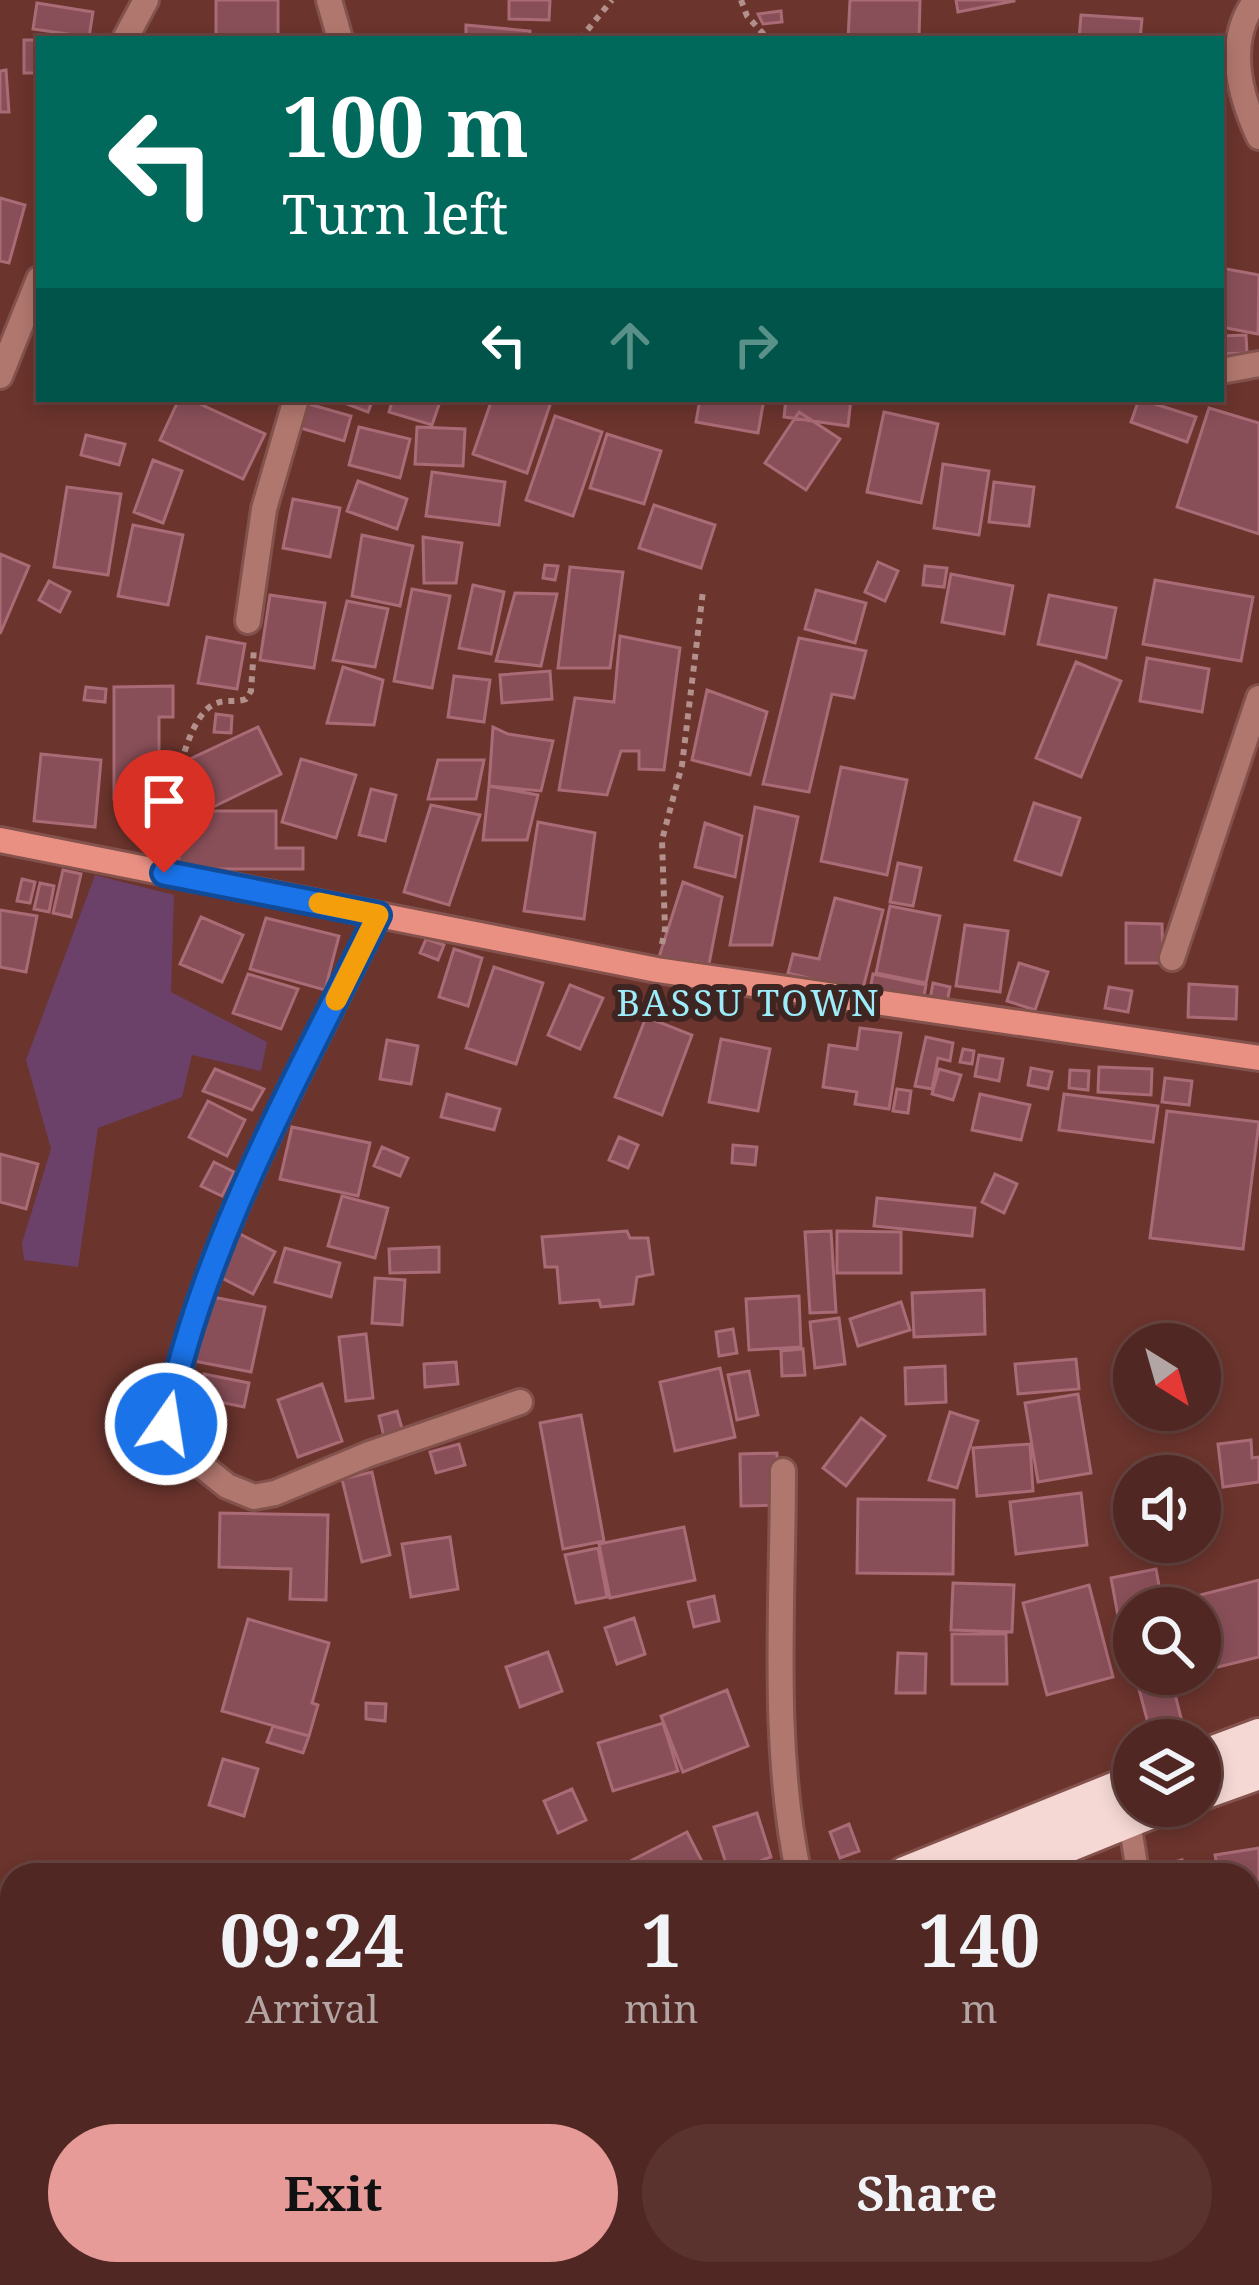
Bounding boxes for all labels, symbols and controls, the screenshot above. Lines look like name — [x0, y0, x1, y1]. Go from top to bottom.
text: 100 m — [282, 67, 529, 182]
icon: left — [84, 84, 240, 240]
text: Turn left — [282, 176, 508, 250]
icon: left — [471, 312, 537, 378]
icon: ahead — [597, 312, 663, 378]
icon: right — [723, 312, 789, 378]
pin — [113, 750, 215, 873]
icon: arrive — [131, 768, 197, 834]
district label: BASSU TOWN — [616, 978, 882, 1027]
north arrow — [1113, 1323, 1221, 1431]
map controls — [1113, 1323, 1221, 1827]
position arrow — [103, 1361, 229, 1487]
button: sound — [1113, 1455, 1221, 1563]
button: search — [1113, 1587, 1221, 1695]
button: layers — [1113, 1719, 1221, 1827]
text: 09:24 — [220, 1890, 404, 1988]
text: 1 — [641, 1890, 682, 1988]
text: 140 — [918, 1890, 1040, 1988]
text: Arrival — [245, 1981, 379, 2034]
text: min — [624, 1981, 699, 2034]
text: m — [961, 1981, 998, 2034]
button: Exit — [48, 2124, 618, 2262]
button: Share — [642, 2124, 1212, 2262]

